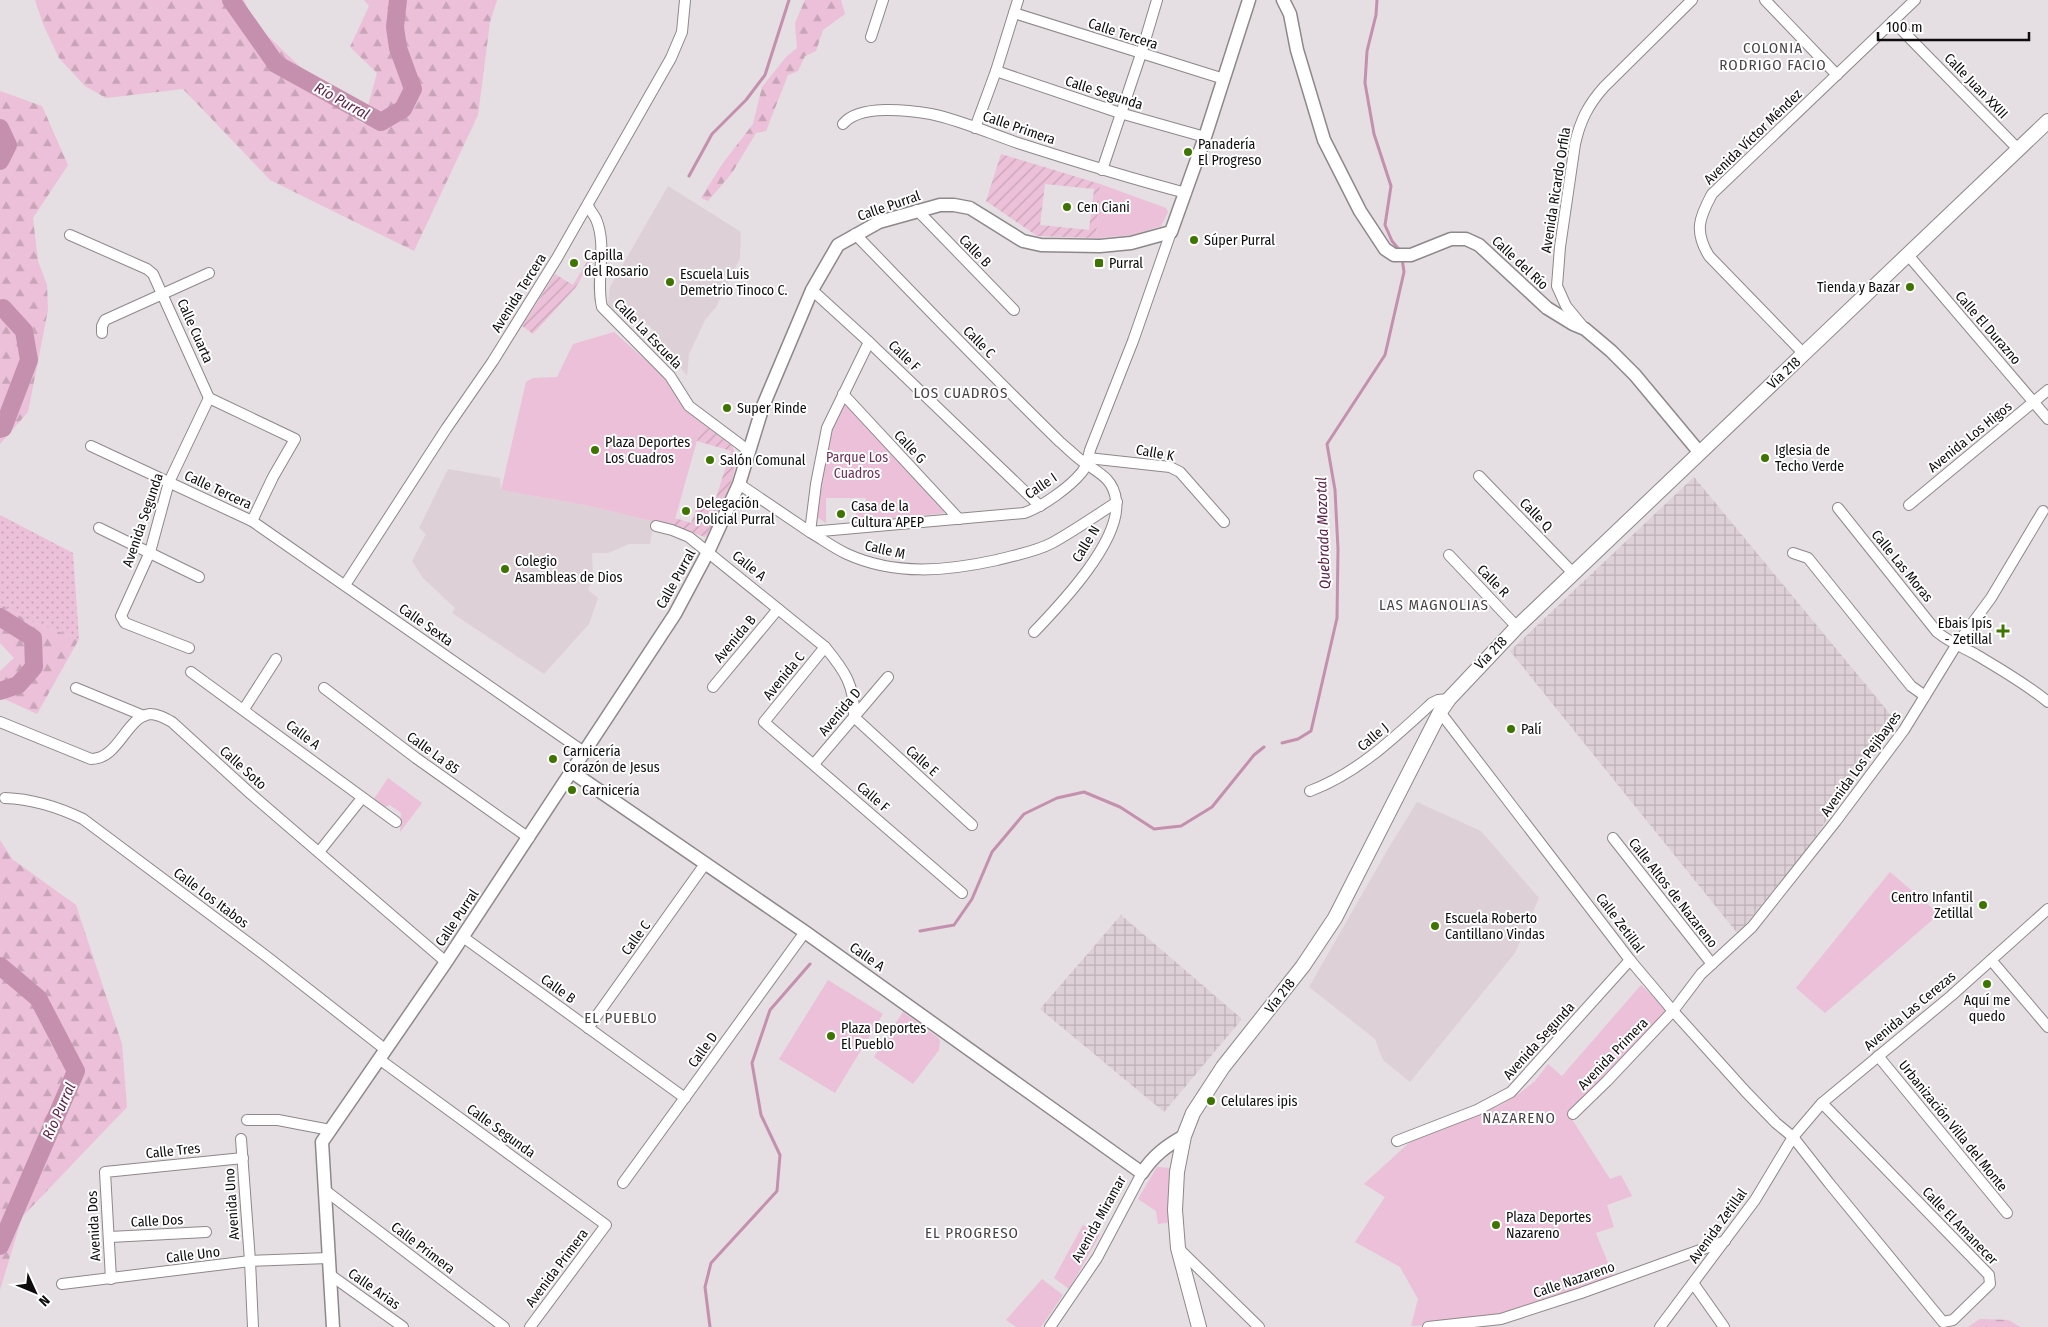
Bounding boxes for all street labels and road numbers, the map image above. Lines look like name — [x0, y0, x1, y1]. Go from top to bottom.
street label: Calle Tercera — [1086, 15, 1160, 53]
street label: Calle Juan XXIII — [1941, 50, 2011, 122]
street label: Calle Segunda — [1063, 72, 1145, 114]
street label: Avenida Víctor Méndez — [1700, 85, 1806, 188]
street label: Calle Primera — [980, 108, 1058, 148]
street label: Avenida Ricardo Orfila — [1538, 126, 1574, 254]
street label: Calle Purral — [855, 187, 923, 225]
street label: Calle B — [955, 231, 995, 271]
street label: Calle del Río — [1488, 233, 1552, 293]
street label: Avenida Tercera — [488, 250, 550, 336]
street label: Calle El Durazno — [1951, 288, 2025, 368]
street label: Calle Cuarta — [173, 296, 217, 366]
street label: Calle La Escuela — [610, 296, 686, 373]
street label: Calle C — [959, 322, 999, 362]
street label: Calle F — [885, 337, 923, 375]
street label: Vía 218 — [1764, 353, 1804, 393]
street label: Avenida Los Higos — [1925, 398, 2015, 476]
street label: Calle G — [890, 427, 930, 467]
street label: Calle K — [1134, 441, 1176, 465]
street label: Calle Tercera — [182, 467, 254, 513]
street label: Calle I — [1022, 469, 1060, 503]
street label: Avenida Segunda — [119, 471, 167, 569]
street label: Calle Q — [1516, 495, 1556, 535]
street label: Calle N — [1068, 523, 1104, 565]
street label: Calle Las Moras — [1868, 527, 1936, 606]
street label: Calle M — [863, 537, 907, 563]
street label: Calle Purral — [653, 546, 699, 612]
street label: Calle A — [729, 547, 770, 585]
street label: Calle R — [1473, 561, 1513, 601]
street label: Calle Sexta — [396, 600, 457, 650]
street label: Avenida B — [710, 612, 760, 666]
street label: Vía 218 — [1471, 633, 1511, 673]
street label: Avenida C — [760, 649, 808, 703]
street label: Avenida D — [815, 685, 865, 739]
street label: Avenida Los Pejibayes — [1817, 708, 1905, 820]
street label: Calle A — [282, 717, 324, 754]
street label: Calle J — [1354, 719, 1392, 755]
street label: Calle La 85 — [403, 728, 463, 778]
street label: Calle E — [902, 742, 942, 780]
street label: Calle Soto — [216, 743, 270, 793]
street label: Calle F — [853, 778, 893, 816]
street label: Calle Altos de Nazareno — [1625, 835, 1721, 951]
street label: Calle Los Itabos — [170, 864, 252, 932]
street label: Calle Purral — [432, 886, 482, 950]
street label: Calle Zetillal — [1592, 890, 1648, 956]
street label: Calle C — [618, 917, 654, 959]
street label: Calle A — [846, 939, 888, 975]
street label: Avenida Las Cerezas — [1861, 968, 1959, 1054]
street label: Calle B — [537, 971, 579, 1007]
street label: Vía 218 — [1261, 975, 1299, 1017]
street label: Avenida Segunda — [1500, 999, 1578, 1083]
street label: Avenida Primera — [1574, 1014, 1652, 1094]
street label: Calle D — [685, 1029, 721, 1071]
street label: Urbanización Villa del Monte — [1895, 1057, 2011, 1195]
street label: Calle Segunda — [463, 1100, 539, 1162]
street label: Calle Tres — [145, 1140, 201, 1162]
street label: Avenida Uno — [221, 1167, 243, 1241]
street label: Avenida Miramar — [1068, 1173, 1130, 1265]
street label: Calle El Amanecer — [1919, 1184, 2001, 1268]
street label: Avenida Zetillal — [1685, 1185, 1751, 1267]
street label: Avenida Dos — [84, 1190, 104, 1262]
street label: Calle Dos — [130, 1211, 184, 1231]
street label: Calle Primera — [388, 1218, 458, 1278]
street label: Avenida Primera — [522, 1225, 592, 1310]
street label: Calle Uno — [165, 1243, 221, 1267]
street label: Calle Nazareno — [1531, 1258, 1617, 1302]
street label: Calle Arias — [345, 1265, 403, 1313]

